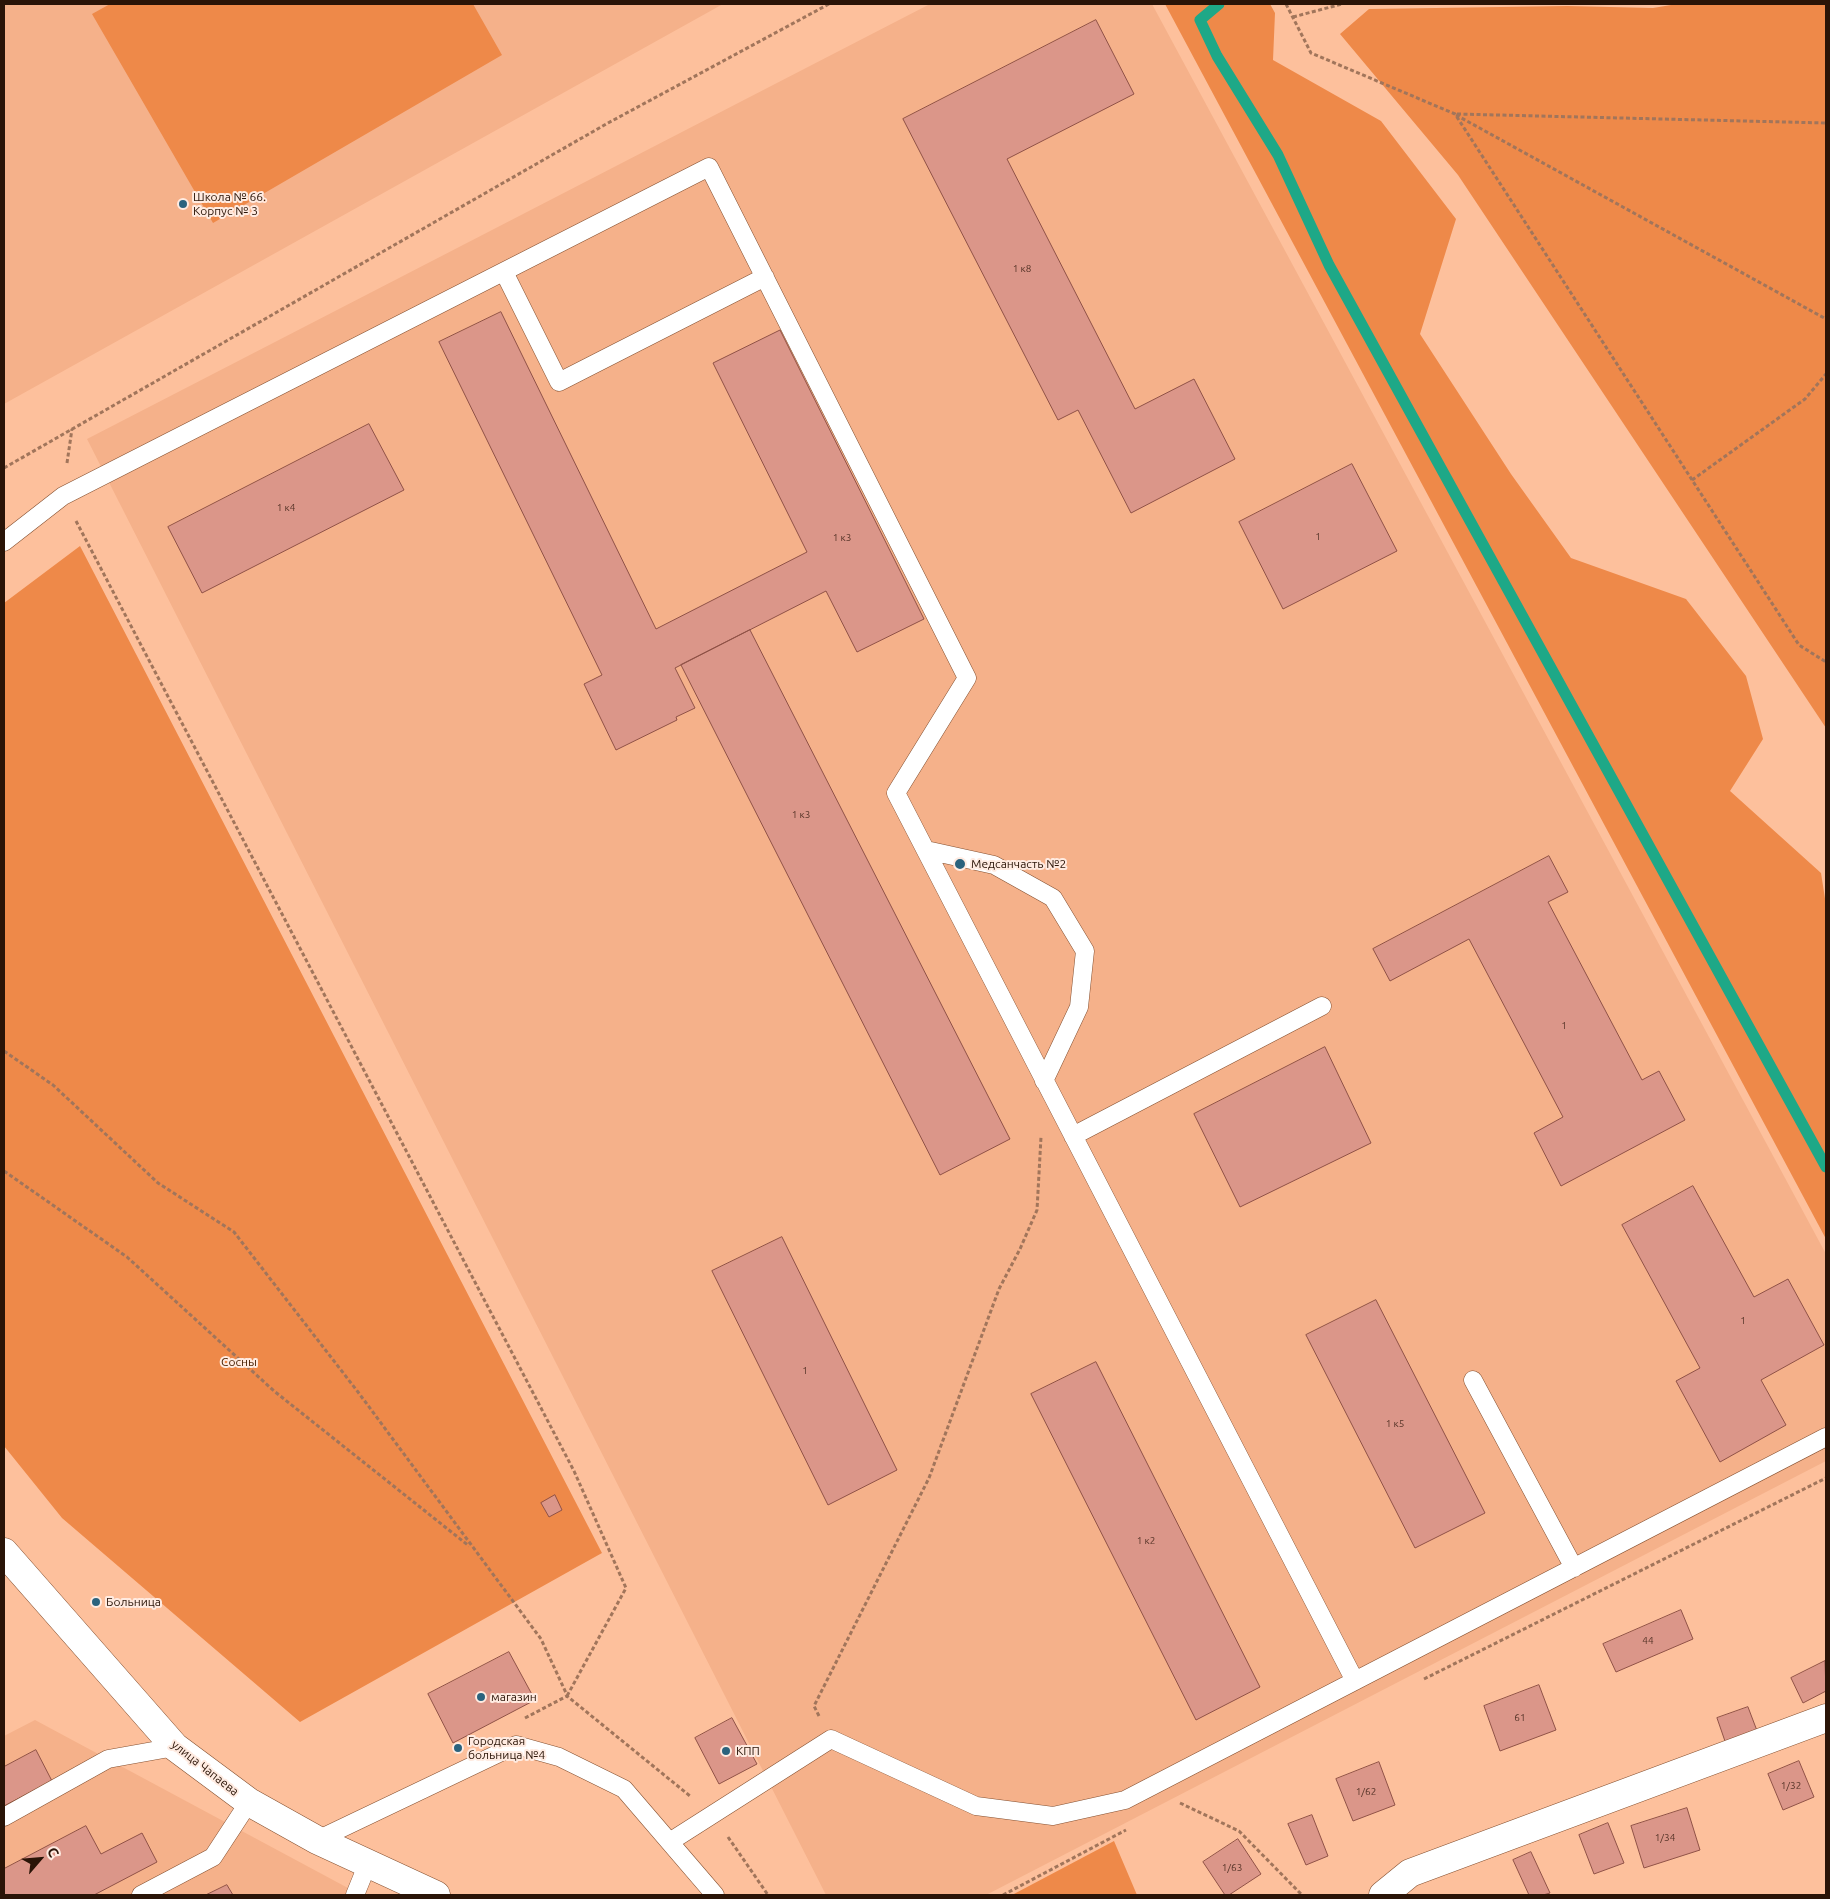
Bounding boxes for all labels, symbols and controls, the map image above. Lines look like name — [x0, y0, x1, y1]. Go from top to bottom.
place label: Школа № 66. Корпус № 3 — [193, 190, 266, 218]
marker: Школа № 66. Корпус № 3 — [177, 198, 189, 210]
house number: 1 к8 — [1013, 263, 1031, 275]
house number: 1 к4 — [277, 502, 295, 514]
house number: 1 — [1315, 531, 1321, 543]
house number: 1 к3 — [833, 532, 851, 544]
house number: 1 к3 — [792, 809, 810, 821]
marker: Медсанчасть №2 — [953, 857, 967, 871]
place label: Медсанчасть №2 — [971, 857, 1066, 871]
house number: 1 — [1561, 1020, 1567, 1032]
house number: 1 — [1740, 1315, 1746, 1327]
park label: Сосны — [221, 1355, 257, 1369]
house number: 1 — [802, 1365, 808, 1377]
house number: 1 к5 — [1386, 1418, 1404, 1430]
house number: 1 к2 — [1137, 1535, 1155, 1547]
place label: Больница — [106, 1595, 161, 1609]
marker: Больница — [90, 1596, 102, 1608]
house number: 44 — [1642, 1635, 1654, 1647]
place label: магазин — [491, 1690, 537, 1704]
marker: магазин — [475, 1691, 487, 1703]
house number: 61 — [1514, 1712, 1526, 1724]
place label: Городская больница №4 — [468, 1734, 545, 1762]
street label: улица Чапаева — [168, 1737, 242, 1799]
marker: Городская больница №4 — [452, 1742, 464, 1754]
place label: КПП — [736, 1744, 760, 1758]
marker: КПП — [720, 1745, 732, 1757]
house number: 1/32 — [1781, 1780, 1801, 1792]
house number: 1/62 — [1356, 1786, 1376, 1798]
house number: 1/34 — [1655, 1832, 1675, 1844]
north arrow — [15, 1834, 65, 1884]
text: С — [44, 1845, 63, 1860]
house number: 1/63 — [1222, 1862, 1242, 1874]

